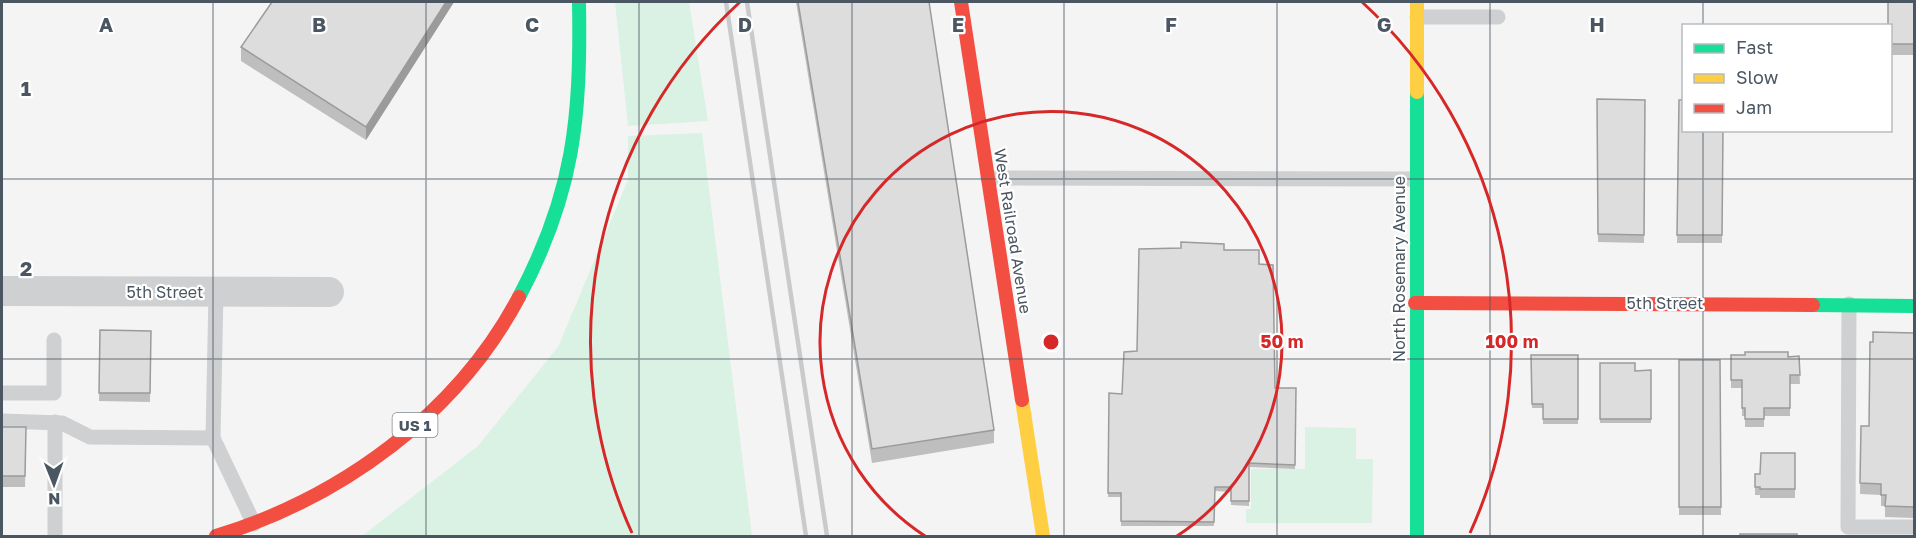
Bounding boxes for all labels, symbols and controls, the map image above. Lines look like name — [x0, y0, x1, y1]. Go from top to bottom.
text: A — [99, 12, 113, 36]
text: B — [312, 12, 326, 36]
text: C — [525, 12, 539, 36]
text: D — [738, 12, 752, 36]
text: E — [952, 12, 964, 36]
text: F — [1165, 12, 1177, 36]
text: G — [1377, 12, 1391, 36]
text: H — [1589, 12, 1605, 36]
legend — [1682, 24, 1892, 132]
text: Fast — [1736, 36, 1773, 58]
text: Slow — [1736, 66, 1779, 88]
text: 1 — [21, 76, 31, 100]
text: Jam — [1736, 96, 1772, 118]
street label: West Railroad Avenue — [990, 147, 1036, 315]
street label: North Rosemary Avenue — [1389, 176, 1409, 362]
text: 2 — [20, 256, 32, 280]
street label: 5th Street — [127, 282, 203, 302]
street label: 5th Street — [1627, 293, 1703, 313]
text: 50 m — [1261, 330, 1303, 352]
text: 100 m — [1486, 330, 1538, 352]
centre of rings — [1041, 332, 1061, 352]
road number: US 1 — [392, 413, 438, 437]
north arrow — [24, 454, 84, 514]
text: N — [48, 489, 61, 509]

